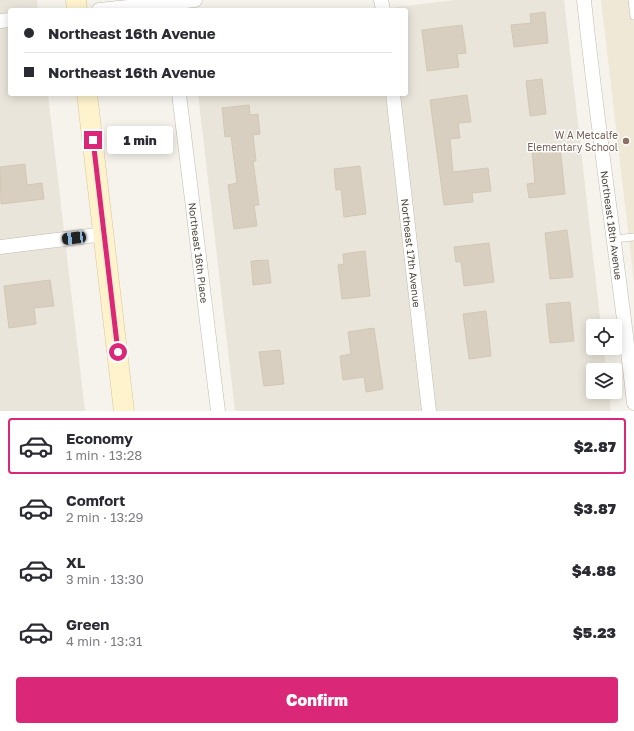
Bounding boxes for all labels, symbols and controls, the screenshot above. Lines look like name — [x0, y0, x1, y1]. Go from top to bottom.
text: Northeast 16th Avenue — [48, 24, 216, 42]
text: Northeast 16th Avenue — [48, 63, 216, 81]
callout: 1 min — [107, 126, 173, 154]
place label: W A Metcalfe Elementary School — [527, 129, 618, 153]
route end — [84, 131, 102, 149]
text: 1 min — [123, 132, 157, 148]
marker: W A Metcalfe Elementary School — [621, 136, 631, 146]
street label: Northeast 18th Avenue — [599, 170, 625, 281]
street label: Northeast 17th Avenue — [399, 198, 423, 308]
street label: Northeast 16th Place — [186, 202, 211, 304]
car — [61, 231, 87, 245]
map controls — [586, 319, 622, 399]
button: locate — [586, 319, 622, 355]
route start — [109, 343, 127, 361]
button: layers — [586, 363, 622, 399]
icon: car — [18, 428, 54, 464]
text: Economy — [66, 429, 133, 447]
text: $2.87 — [574, 437, 616, 455]
text: 1 min · 13:28 — [66, 447, 142, 463]
icon: car — [18, 490, 54, 526]
text: Comfort — [66, 491, 125, 509]
text: $3.87 — [574, 499, 616, 517]
text: 2 min · 13:29 — [66, 509, 143, 525]
icon: car — [18, 552, 54, 588]
text: XL — [66, 553, 85, 571]
text: $4.88 — [572, 561, 616, 579]
text: 3 min · 13:30 — [66, 571, 144, 587]
icon: car — [18, 614, 54, 650]
text: Green — [66, 615, 109, 633]
text: $5.23 — [573, 623, 616, 641]
text: 4 min · 13:31 — [66, 633, 142, 649]
button: Confirm — [16, 677, 618, 723]

